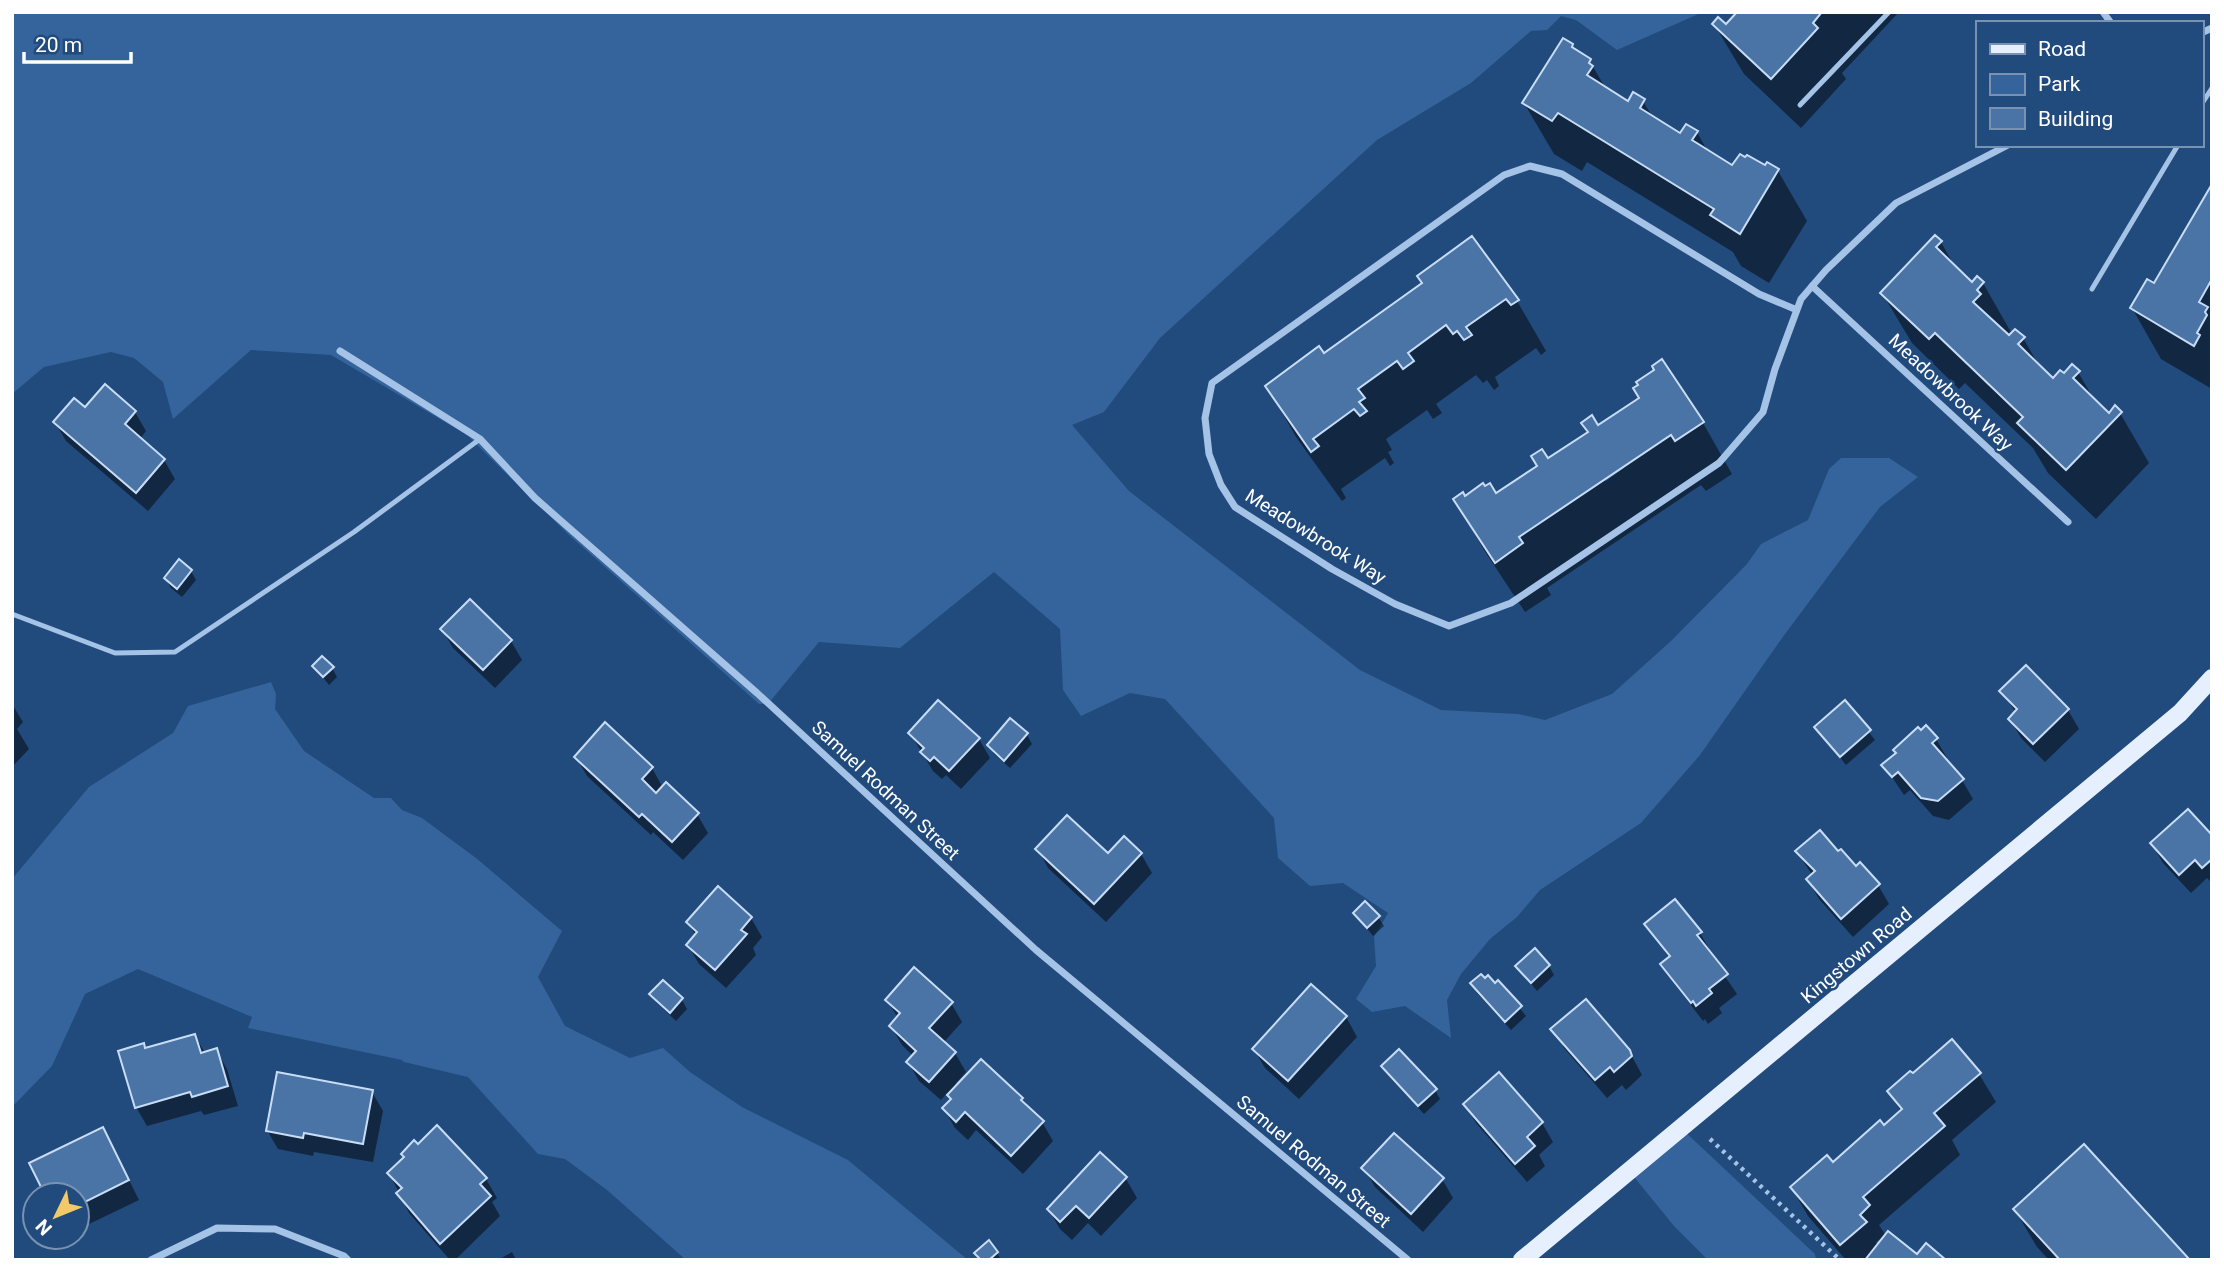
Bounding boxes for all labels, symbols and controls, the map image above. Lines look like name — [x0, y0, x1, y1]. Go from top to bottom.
scale bar — [24, 21, 131, 65]
legend — [1976, 21, 2203, 147]
text: 20 m — [35, 33, 82, 57]
text: Road — [2038, 37, 2086, 61]
text: Park — [2038, 72, 2081, 96]
text: Building — [2038, 107, 2113, 131]
street label: Meadowbrook Way — [1884, 329, 2018, 456]
street label: Meadowbrook Way — [1241, 484, 1390, 589]
street label: Samuel Rodman Street — [807, 716, 964, 865]
street label: Kingstown Road — [1796, 902, 1916, 1008]
street label: Samuel Rodman Street — [1232, 1090, 1395, 1232]
north arrow — [21, 1181, 91, 1251]
text: N — [31, 1215, 57, 1240]

